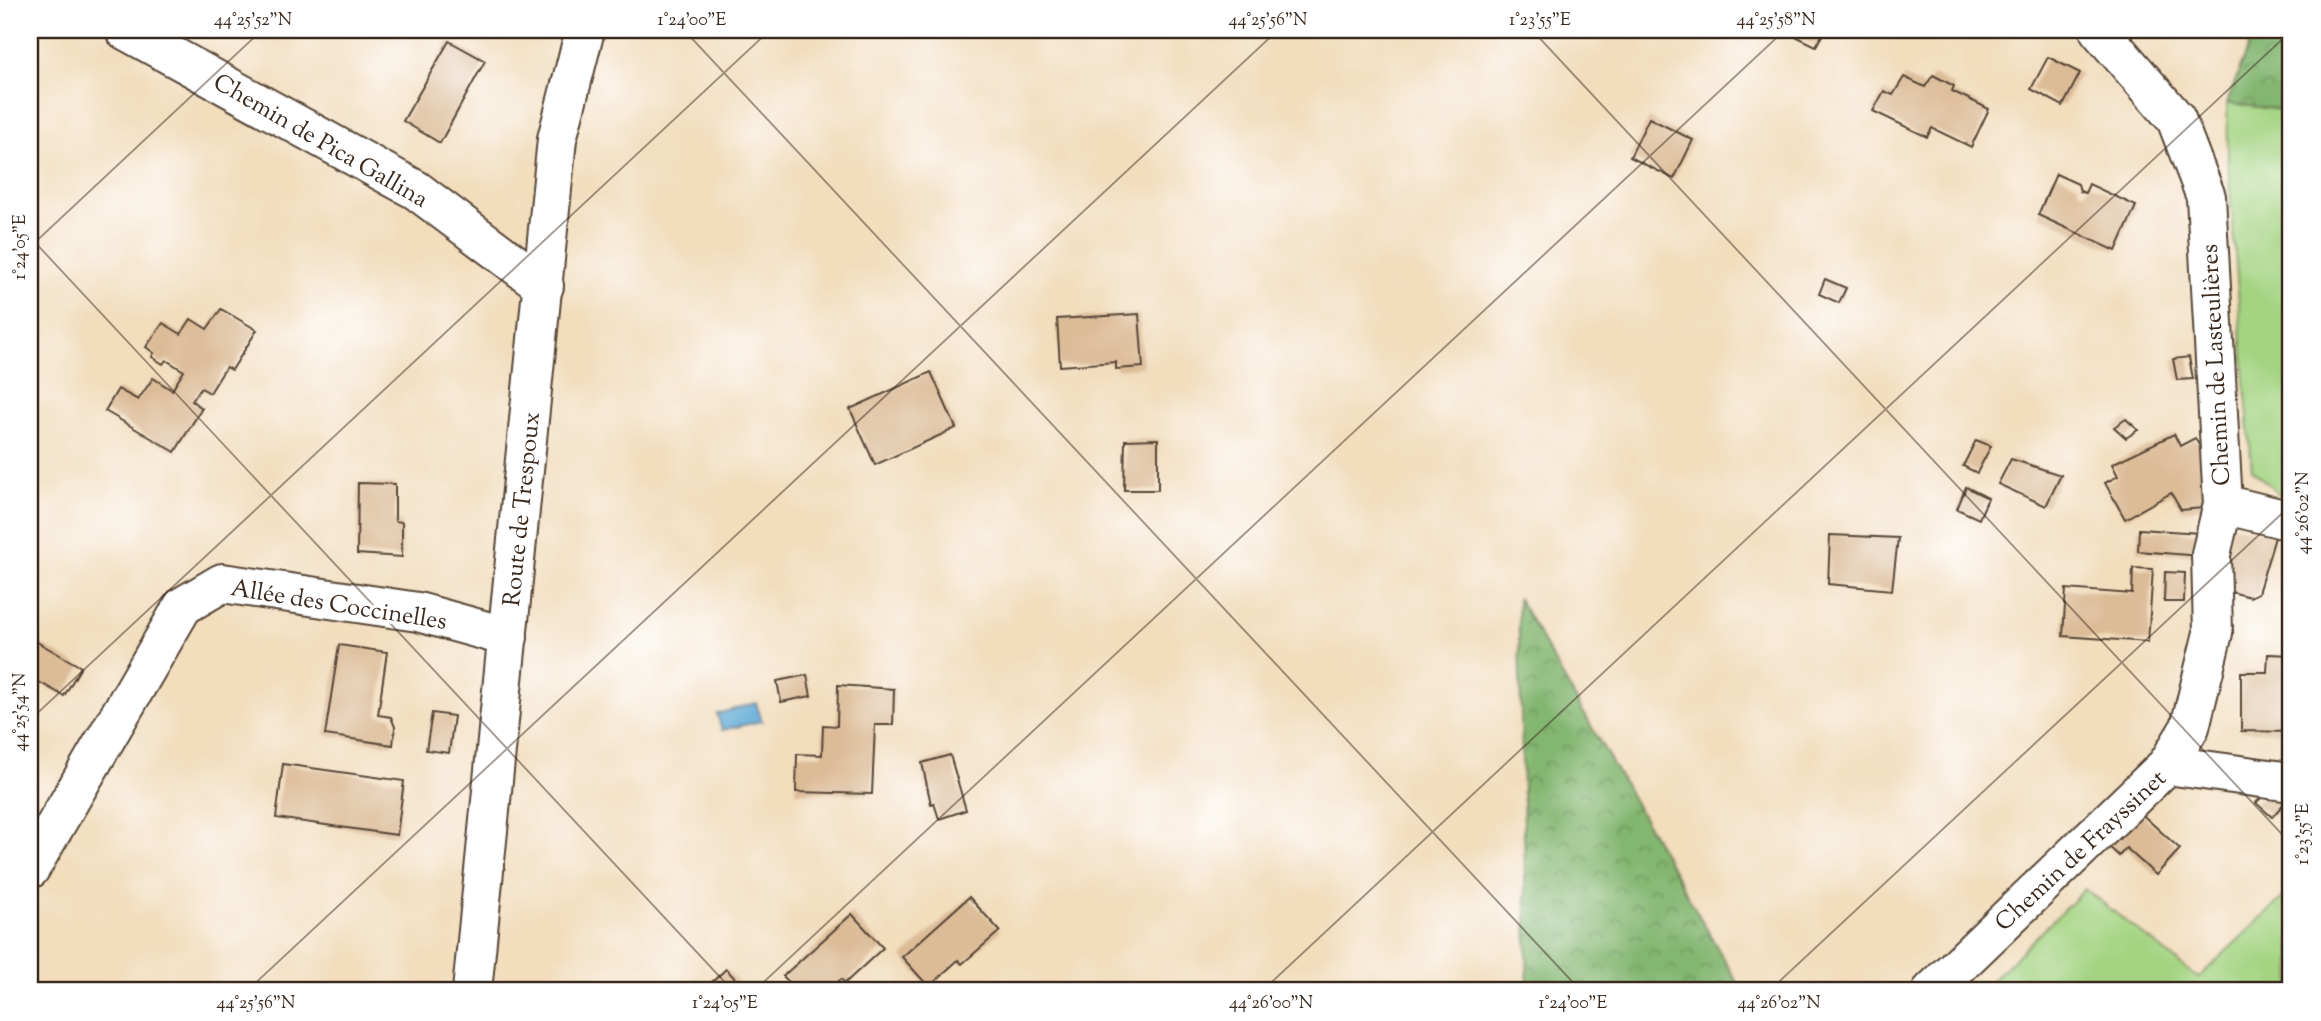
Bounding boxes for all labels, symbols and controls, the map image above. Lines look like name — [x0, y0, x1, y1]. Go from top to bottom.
text: 44°25'52"N — [214, 8, 292, 34]
text: 1°24'00"E — [658, 8, 727, 34]
text: 44°25'56"N — [1229, 8, 1307, 34]
text: 1°23'55"E — [1509, 8, 1571, 34]
text: 44°25'58"N — [1736, 8, 1816, 34]
street label: Chemin de Pica Gallina — [206, 66, 434, 217]
text: 1°24'05"E — [8, 214, 34, 280]
street label: Chemin de Lasteulières — [2194, 243, 2240, 487]
street label: Route de Trespoux — [496, 410, 550, 608]
text: 44°26'02"N — [2291, 471, 2317, 555]
street label: Allée des Coccinelles — [228, 572, 449, 640]
text: 44°25'54"N — [8, 673, 34, 751]
street label: Chemin de Frayssinet — [1988, 763, 2175, 940]
text: 1°23'55"E — [2291, 803, 2317, 865]
text: 44°25'56"N — [217, 991, 295, 1017]
text: 1°24'05"E — [692, 991, 758, 1017]
text: 44°26'00"N — [1229, 991, 1313, 1017]
text: 1°24'00"E — [1539, 991, 1608, 1017]
text: 44°26'02"N — [1737, 991, 1821, 1017]

